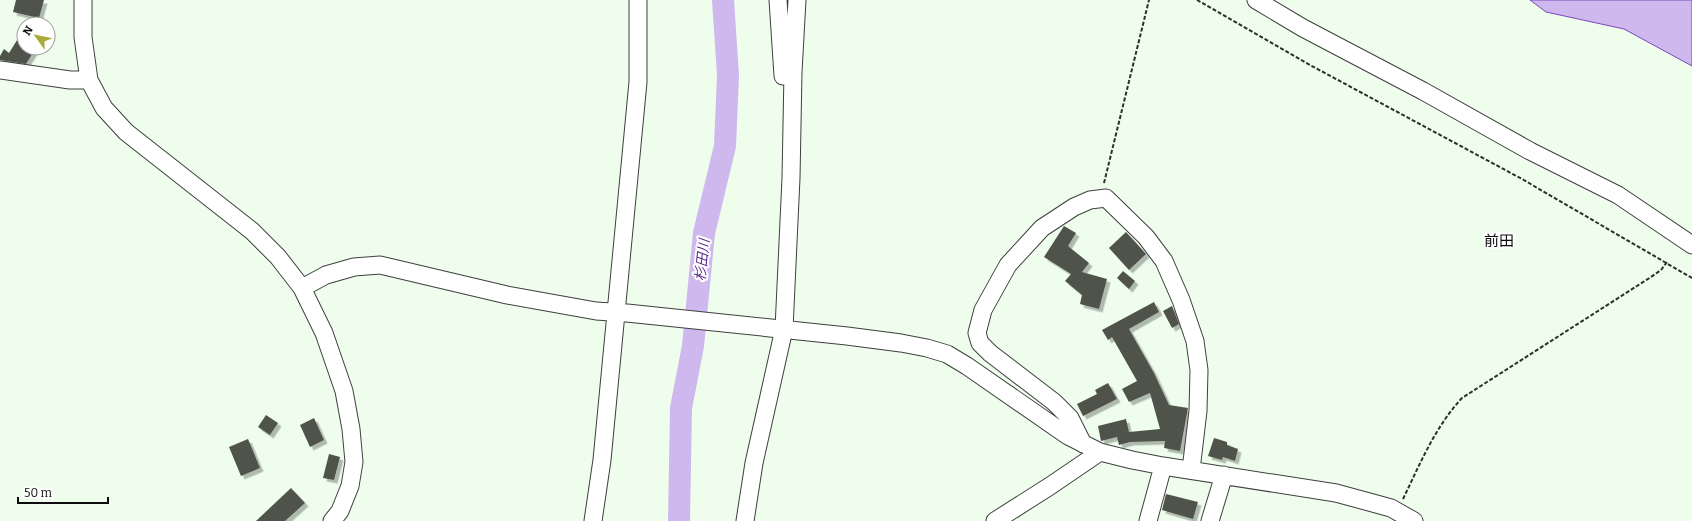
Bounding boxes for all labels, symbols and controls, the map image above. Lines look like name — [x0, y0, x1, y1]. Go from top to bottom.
north arrow — [16, 16, 56, 56]
text: N — [20, 23, 36, 38]
district label: 前田 — [1484, 232, 1514, 250]
water label: 杉田川 — [692, 236, 713, 282]
scale bar — [18, 479, 108, 505]
text: 50 m — [24, 486, 53, 500]

